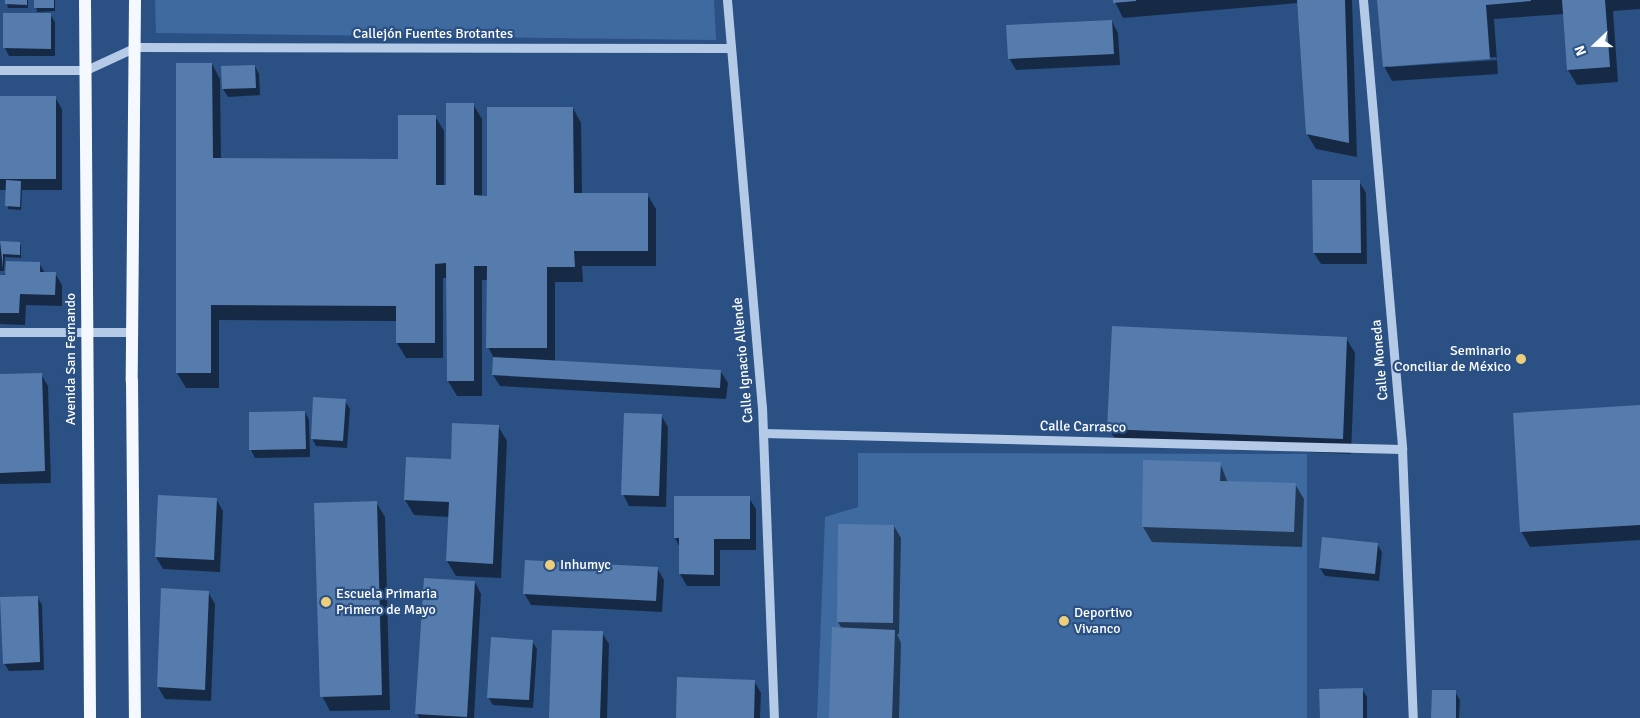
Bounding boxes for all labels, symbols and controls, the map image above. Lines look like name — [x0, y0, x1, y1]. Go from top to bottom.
north arrow — [1570, 20, 1620, 70]
street label: Callejón Fuentes Brotantes — [353, 26, 513, 42]
text: N — [1571, 43, 1590, 58]
street label: Avenida San Fernando — [63, 293, 79, 425]
street label: Calle Ignacio Allende — [729, 297, 757, 423]
street label: Calle Moneda — [1368, 319, 1392, 401]
place label: Seminario Conciliar de México — [1394, 343, 1511, 376]
marker: Seminario Conciliar de México — [1515, 353, 1527, 365]
street label: Calle Carrasco — [1040, 418, 1126, 436]
place label: Inhumyc — [560, 557, 611, 573]
marker: Inhumyc — [544, 559, 556, 571]
place label: Escuela Primaria Primero de Mayo — [336, 586, 437, 618]
marker: Escuela Primaria Primero de Mayo — [320, 596, 332, 608]
place label: Deportivo Vivanco — [1074, 605, 1132, 638]
marker: Deportivo Vivanco — [1058, 615, 1070, 627]

